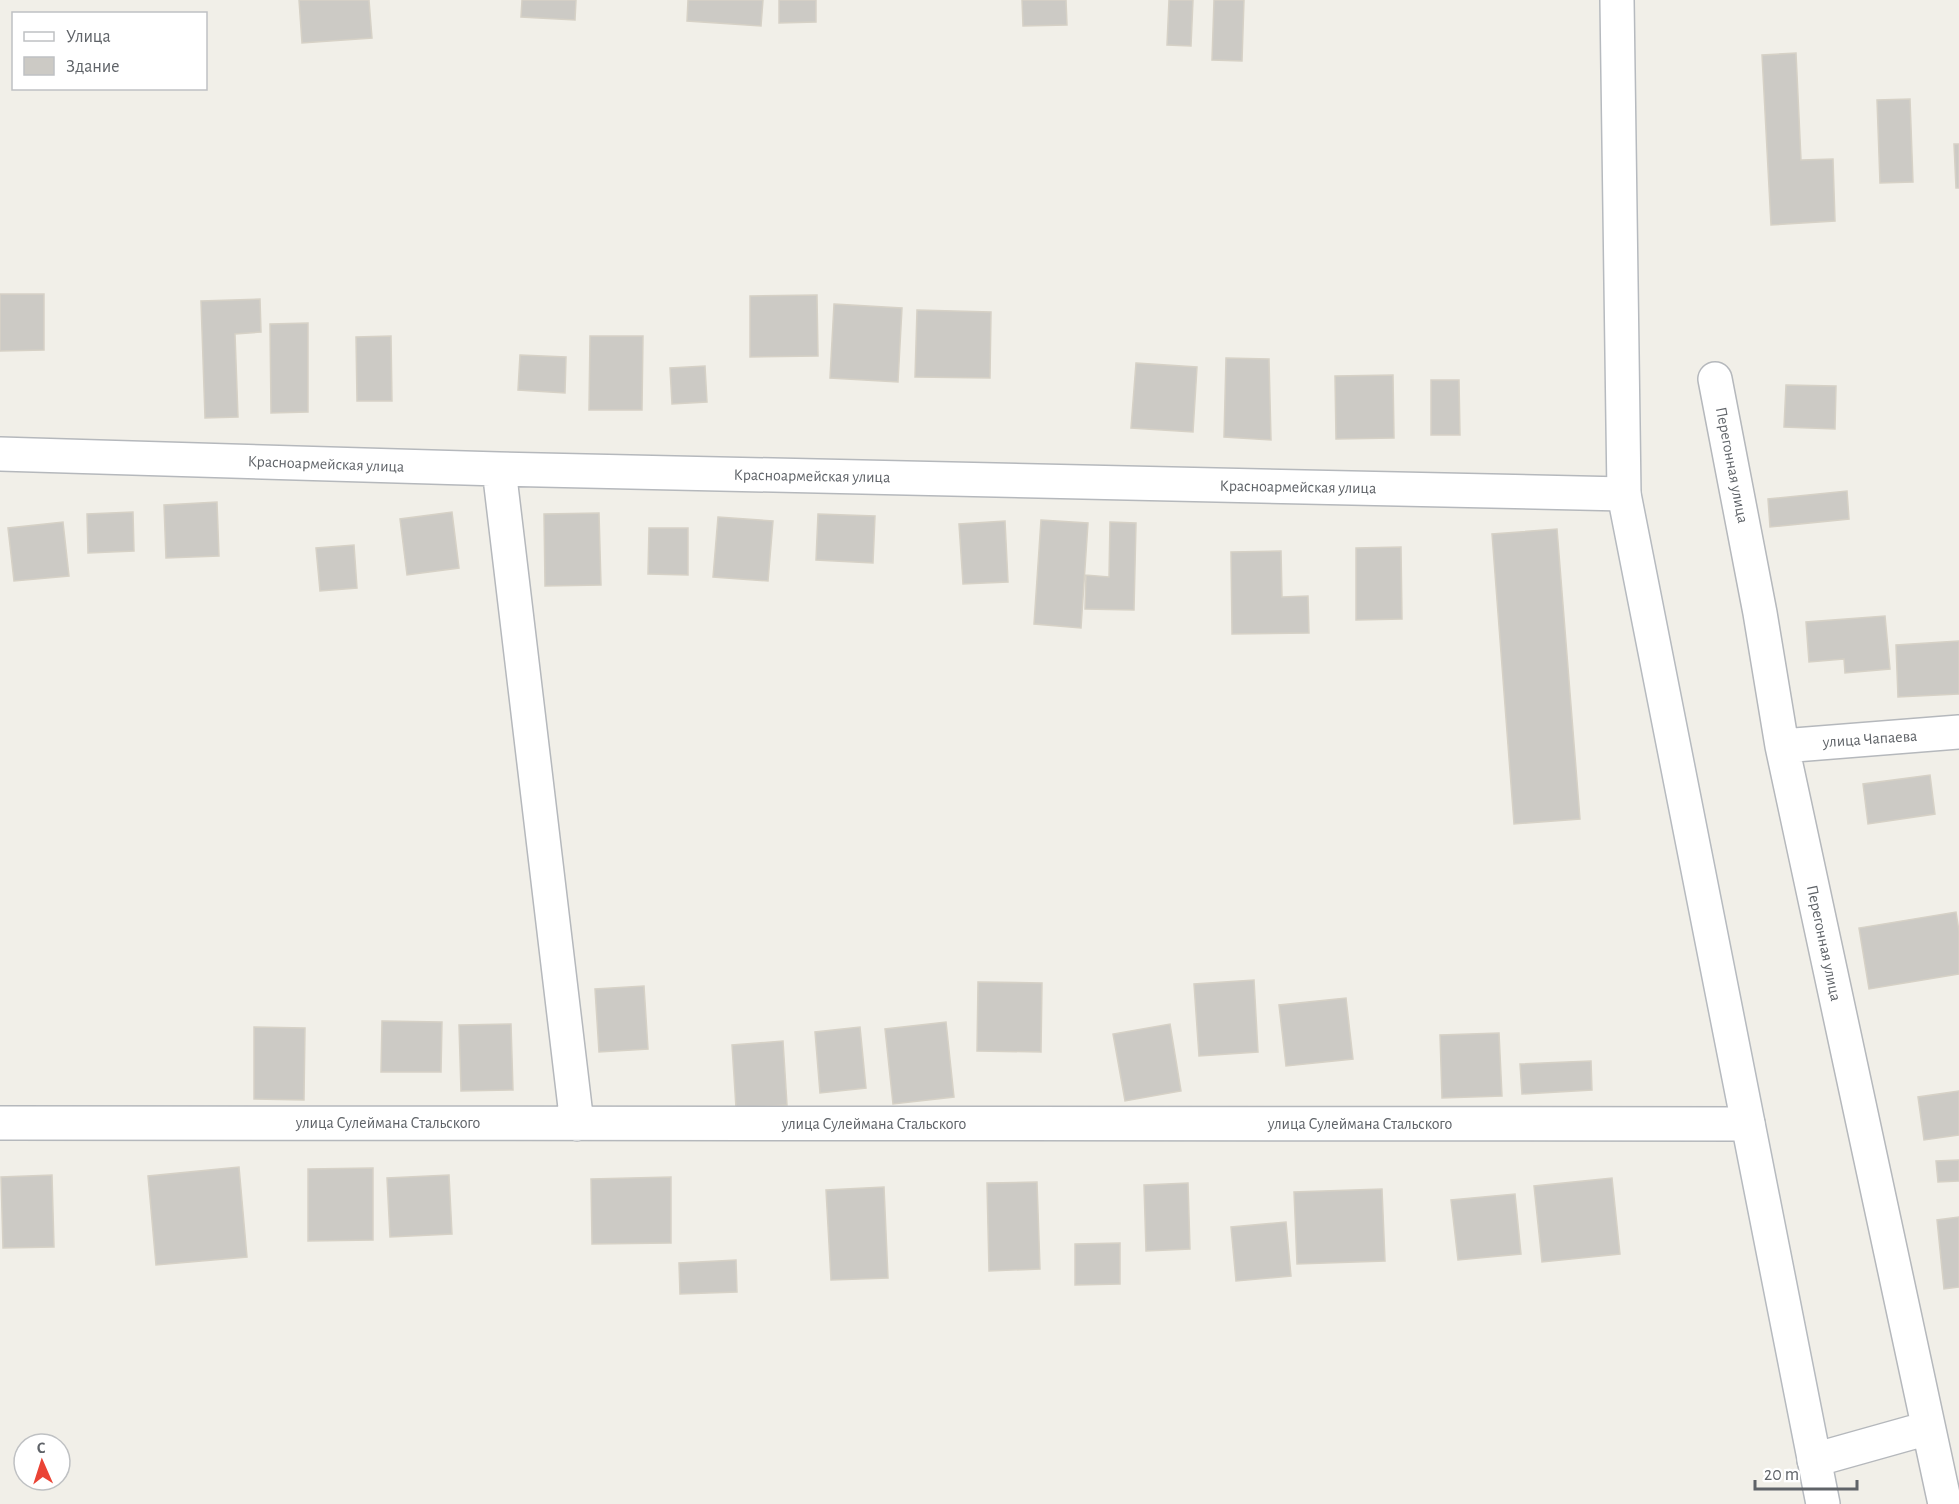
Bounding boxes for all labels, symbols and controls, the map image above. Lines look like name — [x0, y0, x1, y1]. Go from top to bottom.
legend — [12, 12, 207, 90]
text: Улица — [66, 28, 111, 46]
text: Здание — [66, 58, 120, 76]
street label: Перегонная улица — [1712, 405, 1751, 525]
street label: Красноармейская улица — [247, 453, 405, 476]
street label: Красноармейская улица — [733, 467, 891, 486]
street label: Красноармейская улица — [1219, 478, 1377, 497]
street label: улица Чапаева — [1821, 728, 1918, 751]
street label: Перегонная улица — [1803, 884, 1844, 1003]
street label: улица Сулеймана Стальского — [295, 1115, 481, 1132]
street label: улица Сулеймана Стальского — [781, 1116, 967, 1133]
street label: улица Сулеймана Стальского — [1267, 1116, 1453, 1133]
north arrow — [12, 1432, 72, 1492]
text: С — [36, 1440, 46, 1456]
scale bar — [1755, 1453, 1857, 1491]
text: 20 m — [1764, 1466, 1799, 1484]

